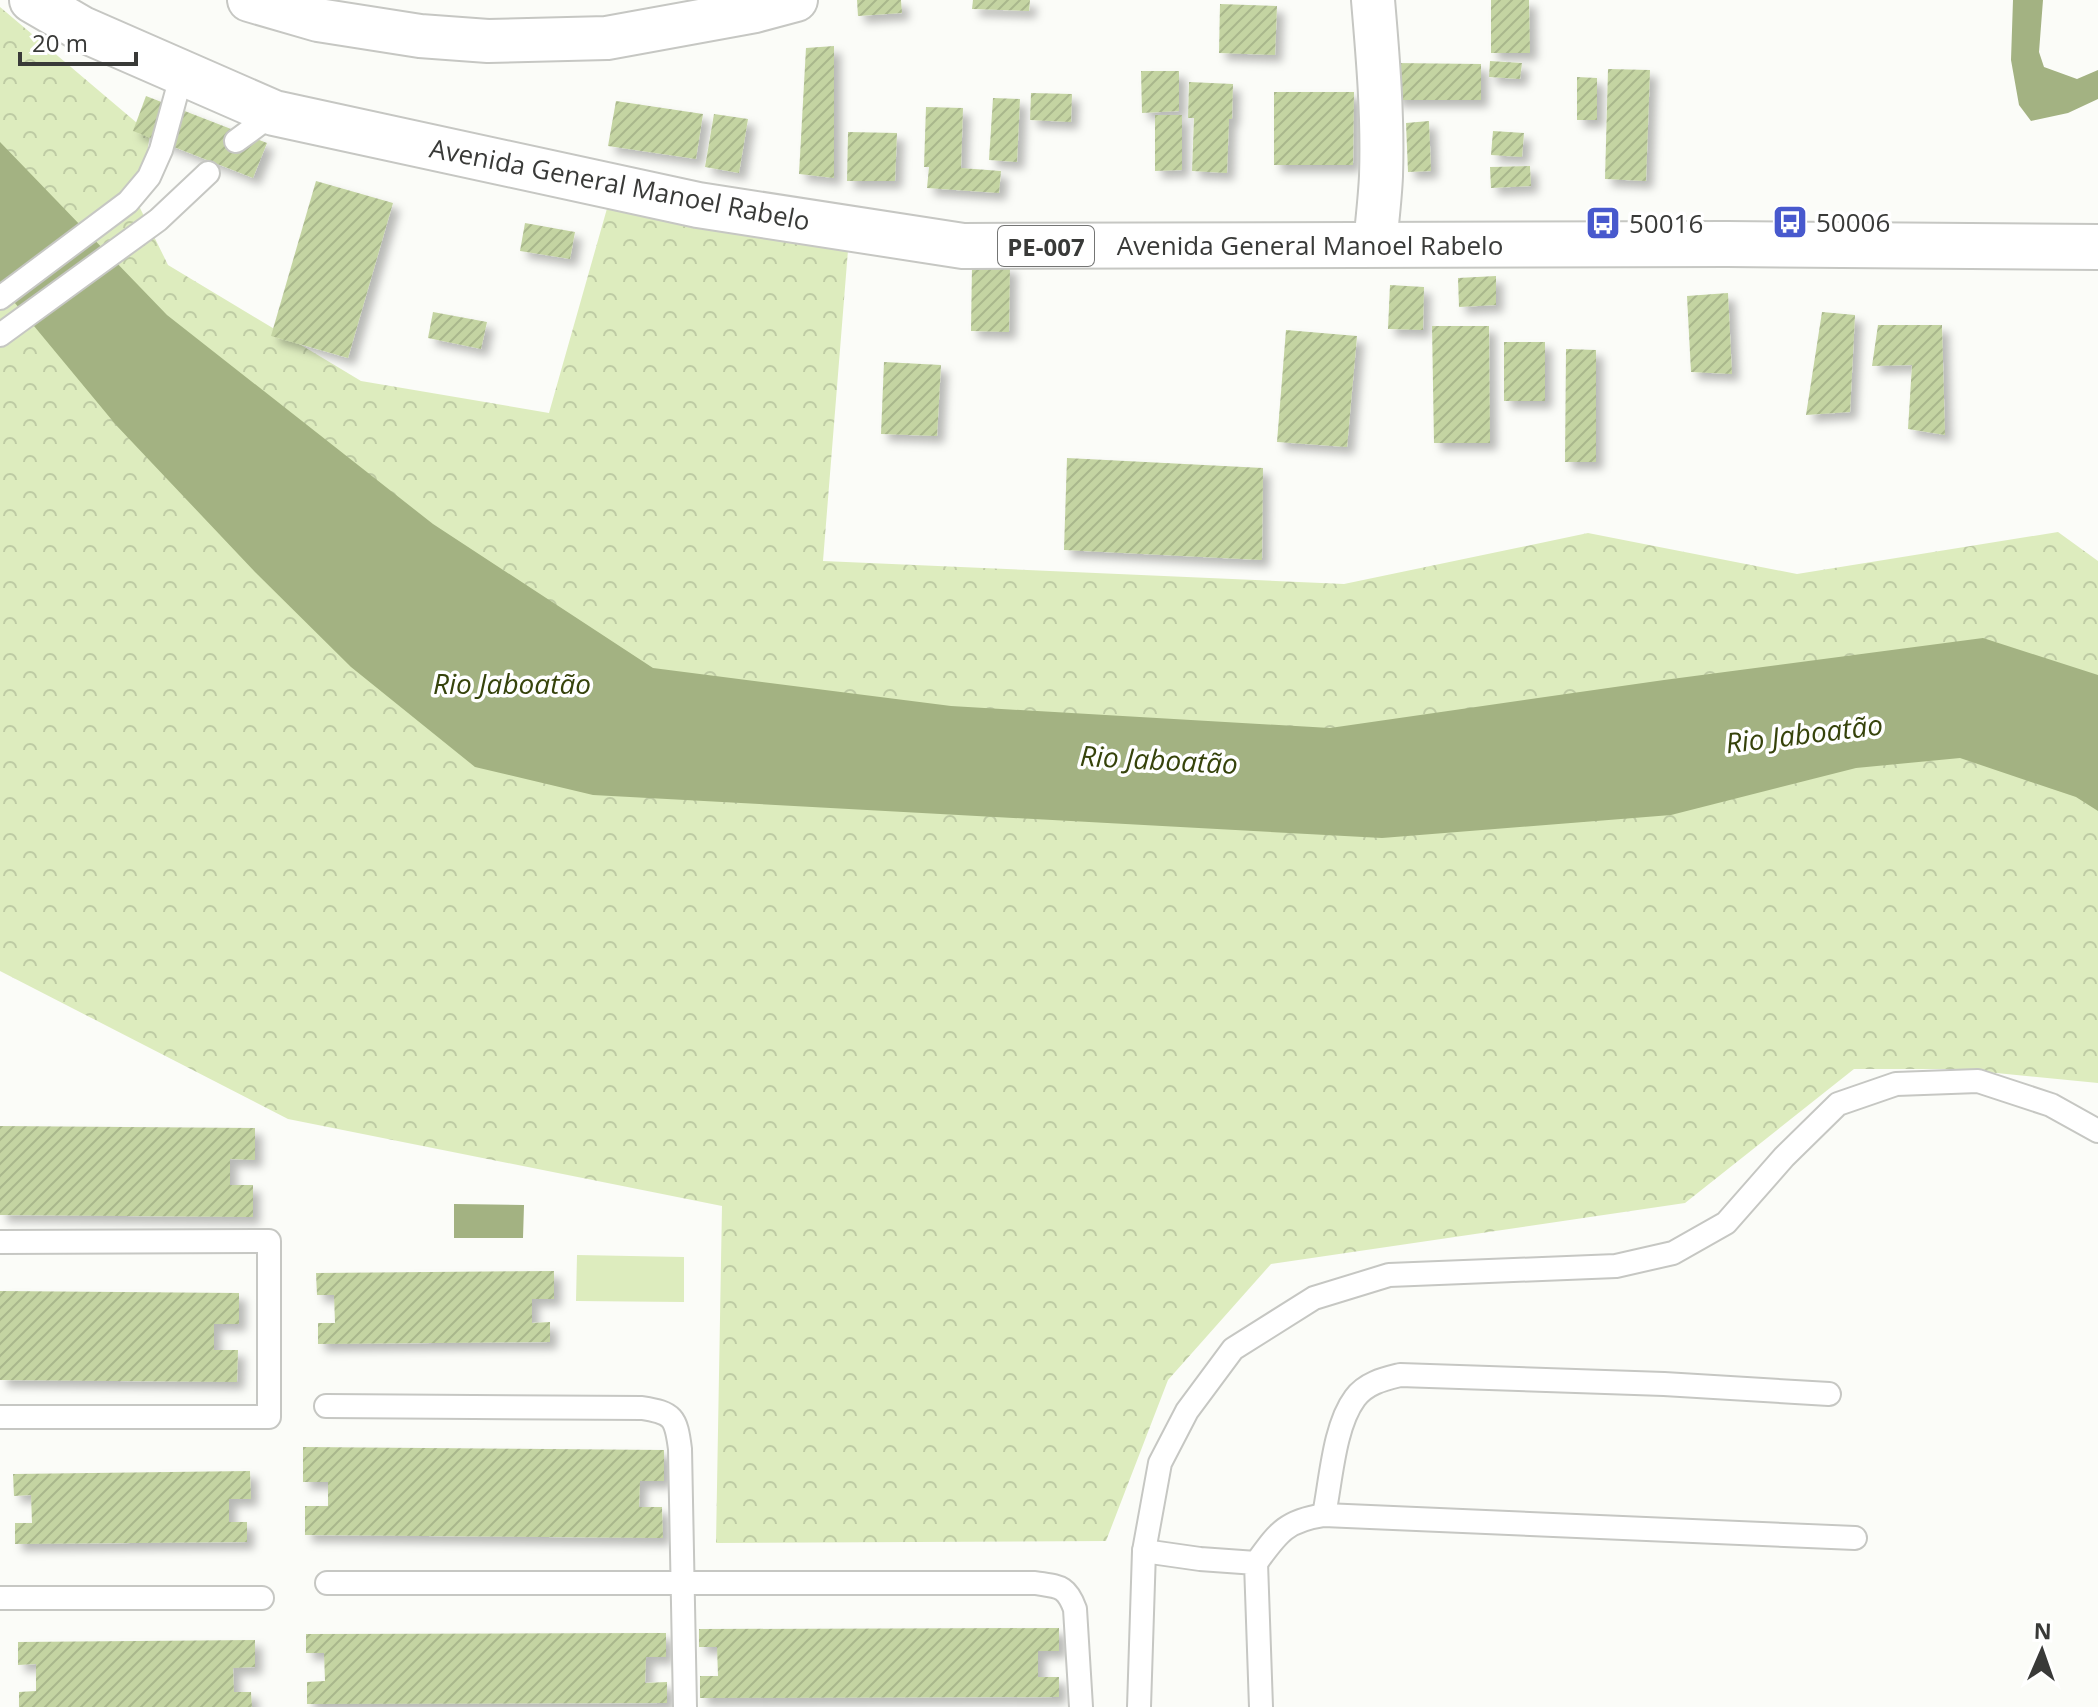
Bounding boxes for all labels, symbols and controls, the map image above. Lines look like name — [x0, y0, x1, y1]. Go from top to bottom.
scale bar — [20, 16, 136, 66]
text: 20 m — [32, 26, 88, 59]
street label: Avenida General Manoel Rabelo — [427, 129, 813, 239]
bus stop icon: 50006 — [1771, 203, 1809, 241]
bus stop icon: 50016 — [1584, 204, 1622, 242]
place label: 50006 — [1816, 204, 1890, 240]
place label: 50016 — [1629, 205, 1703, 241]
road number: PE-007 — [998, 226, 1094, 266]
street label: Avenida General Manoel Rabelo — [1117, 227, 1503, 263]
water label: Rio Jaboatão — [433, 664, 591, 702]
water label: Rio Jaboatão — [1723, 705, 1885, 761]
water label: Rio Jaboatão — [1079, 736, 1239, 782]
north arrow — [2002, 1611, 2082, 1691]
text: N — [2033, 1615, 2052, 1645]

